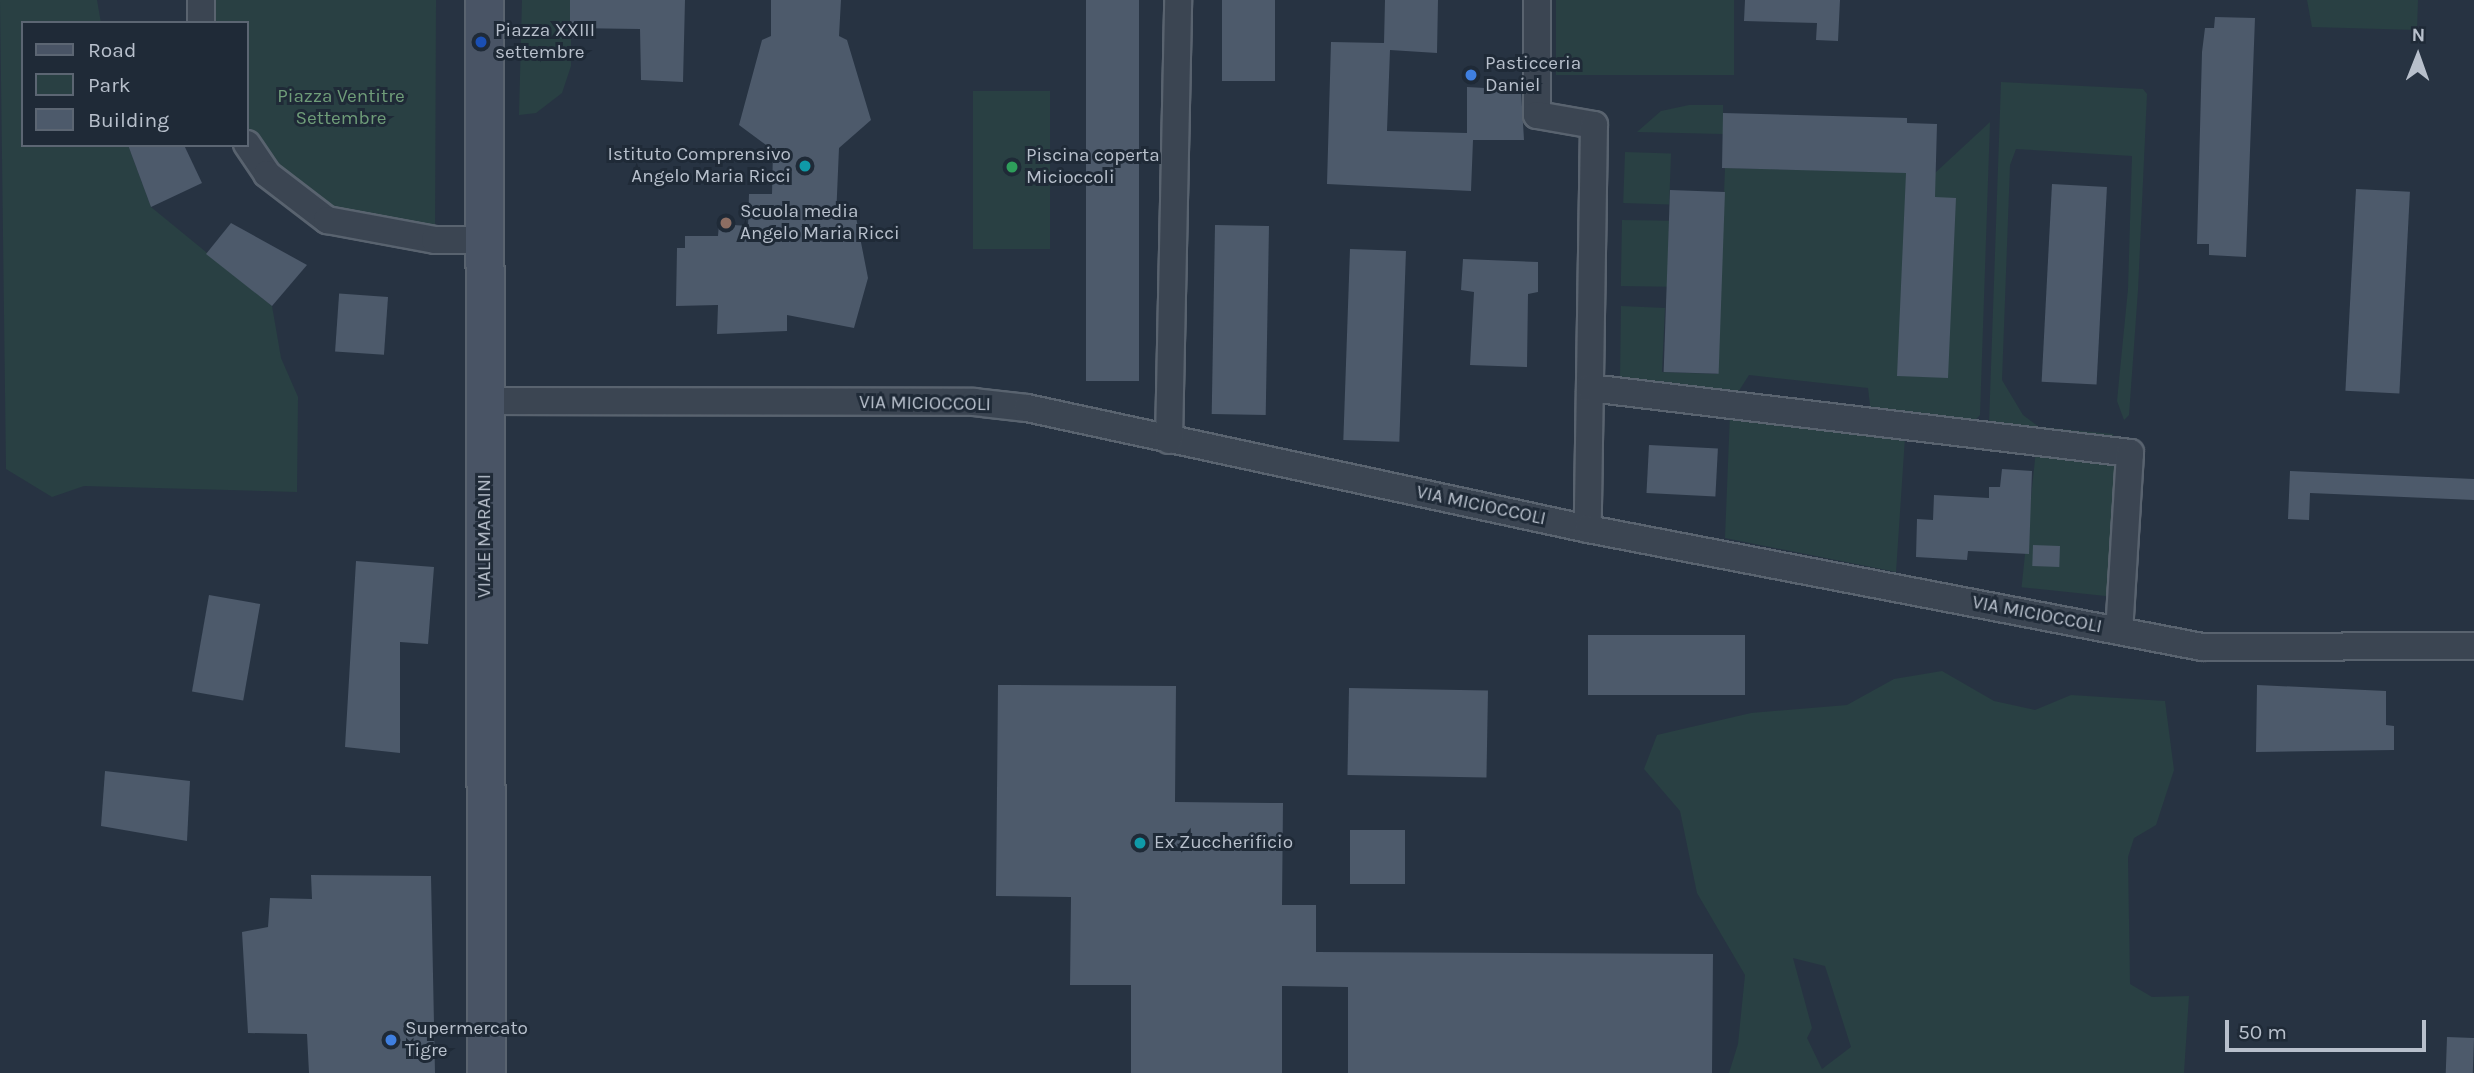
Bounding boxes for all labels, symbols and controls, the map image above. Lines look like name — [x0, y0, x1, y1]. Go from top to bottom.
place label: Piazza XXIII settembre — [495, 20, 595, 64]
legend — [21, 21, 248, 147]
north arrow — [2383, 21, 2453, 91]
text: N — [2411, 24, 2425, 46]
marker: Piazza XXIII settembre — [473, 34, 489, 50]
text: Road — [88, 38, 136, 62]
place label: Pasticceria Daniel — [1485, 53, 1581, 97]
marker: Pasticceria Daniel — [1463, 67, 1479, 83]
text: Park — [88, 73, 131, 97]
park label: Piazza Ventitre Settembre — [277, 86, 405, 130]
text: Building — [88, 108, 169, 132]
place label: Istituto Comprensivo Angelo Maria Ricci — [608, 144, 791, 188]
place label: Piscina coperta Micioccoli — [1026, 145, 1160, 189]
marker: Istituto Comprensivo Angelo Maria Ricci — [797, 158, 813, 174]
marker: Piscina coperta Micioccoli — [1004, 159, 1020, 175]
place label: Scuola media Angelo Maria Ricci — [740, 201, 900, 245]
marker: Scuola media Angelo Maria Ricci — [718, 215, 734, 231]
street label: VIA MICIOCCOLI — [859, 391, 991, 417]
street label: VIALE MARAINI — [474, 474, 496, 598]
street label: VIA MICIOCCOLI — [1414, 481, 1548, 531]
street label: VIA MICIOCCOLI — [1970, 591, 2104, 639]
place label: Ex Zuccherificio — [1154, 832, 1293, 854]
marker: Ex Zuccherificio — [1132, 835, 1148, 851]
scale bar — [2229, 1006, 2430, 1050]
place label: Supermercato Tigre — [405, 1018, 528, 1062]
text: 50 m — [2238, 1020, 2287, 1044]
marker: Supermercato Tigre — [383, 1032, 399, 1048]

